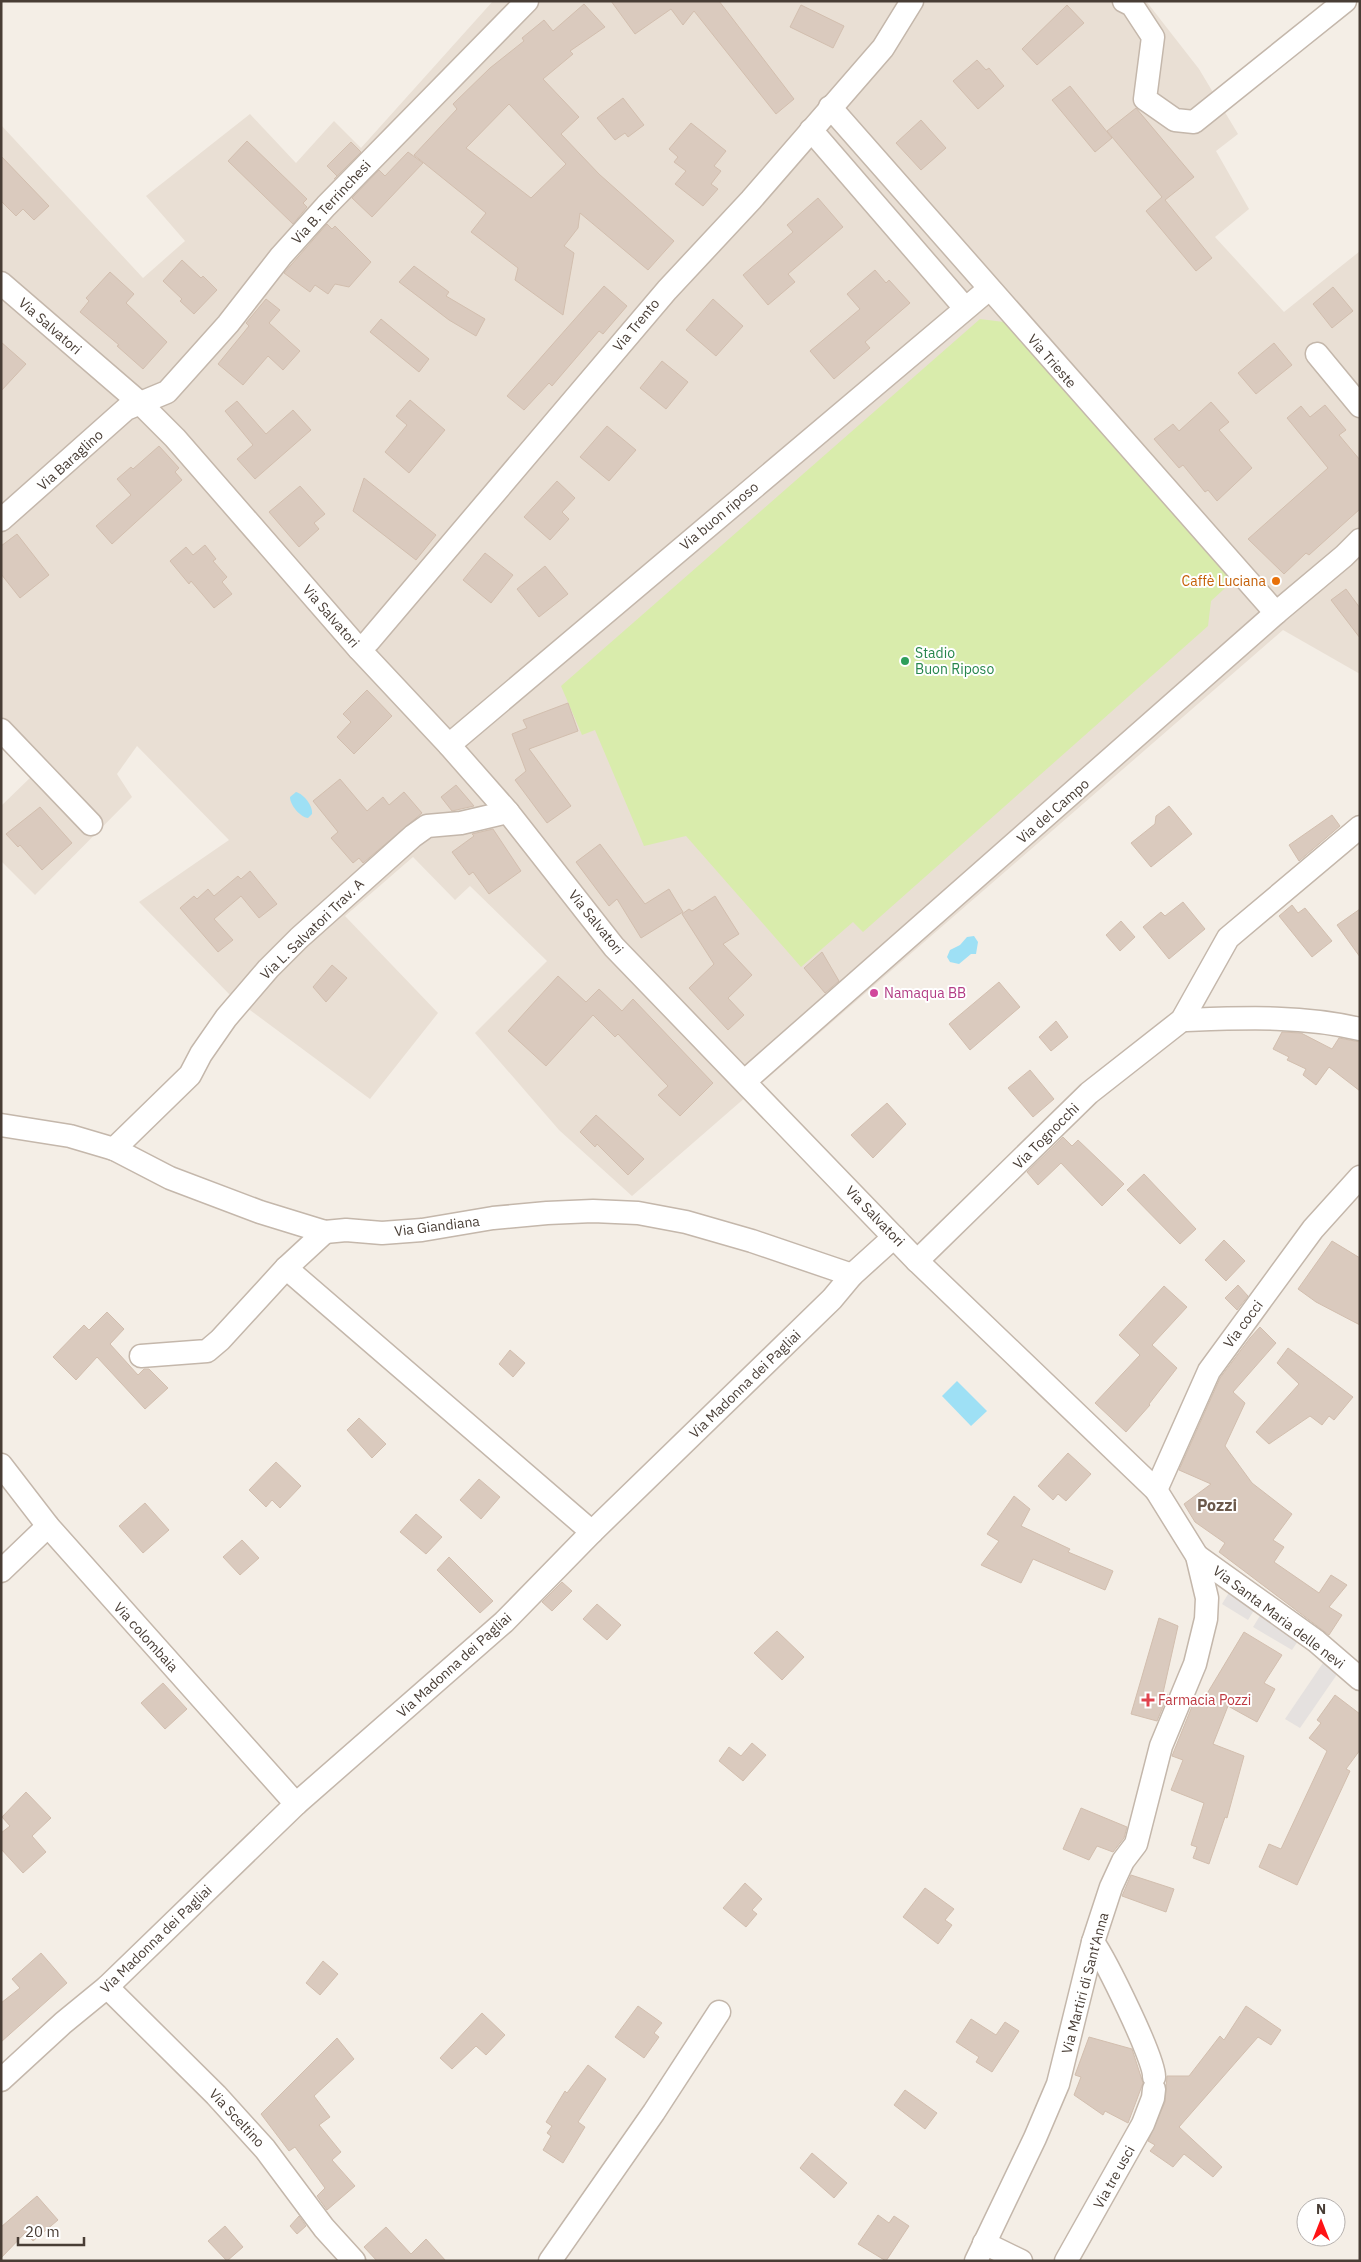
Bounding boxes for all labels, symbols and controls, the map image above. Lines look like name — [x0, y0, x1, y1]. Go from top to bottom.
street label: Via B. Terrinchesi — [287, 156, 375, 248]
street label: Via Salvatori — [15, 294, 85, 358]
street label: Via Trento — [609, 295, 663, 355]
street label: Via Trieste — [1024, 330, 1081, 392]
street label: Via Baraglino — [33, 426, 107, 494]
street label: Via buon riposo — [676, 478, 762, 554]
place label: Caffè Luciana — [1182, 572, 1267, 590]
marker: Caffè Luciana — [1270, 575, 1282, 587]
street label: Via Salvatori — [299, 581, 363, 651]
place label: Stadio Buon Riposo — [915, 644, 994, 678]
marker: Stadio Buon Riposo — [899, 655, 911, 667]
street label: Via del Campo — [1013, 775, 1093, 847]
street label: Via L. Salvatori Trav. A — [256, 875, 368, 983]
street label: Via Salvatori — [565, 886, 627, 958]
place label: Namaqua BB — [884, 984, 966, 1002]
marker: Namaqua BB — [868, 987, 880, 999]
street label: Via Tognocchi — [1009, 1099, 1083, 1173]
street label: Via Salvatori — [842, 1182, 908, 1250]
street label: Via Giandiana — [393, 1212, 481, 1240]
street label: Via cocci — [1219, 1297, 1267, 1351]
street label: Via Madonna dei Pagliai — [685, 1326, 805, 1442]
district label: Pozzi — [1197, 1495, 1237, 1515]
street label: Via Santa Maria delle nevi — [1209, 1561, 1349, 1673]
street label: Via colombaia — [110, 1598, 182, 1676]
street label: Via Madonna dei Pagliai — [393, 1609, 515, 1721]
place label: Farmacia Pozzi — [1158, 1691, 1251, 1709]
marker: Farmacia Pozzi — [1142, 1694, 1154, 1706]
street label: Via Madonna dei Pagliai — [96, 1881, 216, 1997]
street label: Via Martiri di Sant'Anna — [1057, 1910, 1113, 2056]
street label: Via Sceltino — [205, 2085, 269, 2151]
street label: Via tre usci — [1089, 2142, 1139, 2212]
north arrow — [1296, 2197, 1346, 2247]
text: N — [1316, 2200, 1326, 2218]
scale bar — [18, 2214, 84, 2246]
text: 20 m — [25, 2222, 60, 2241]

